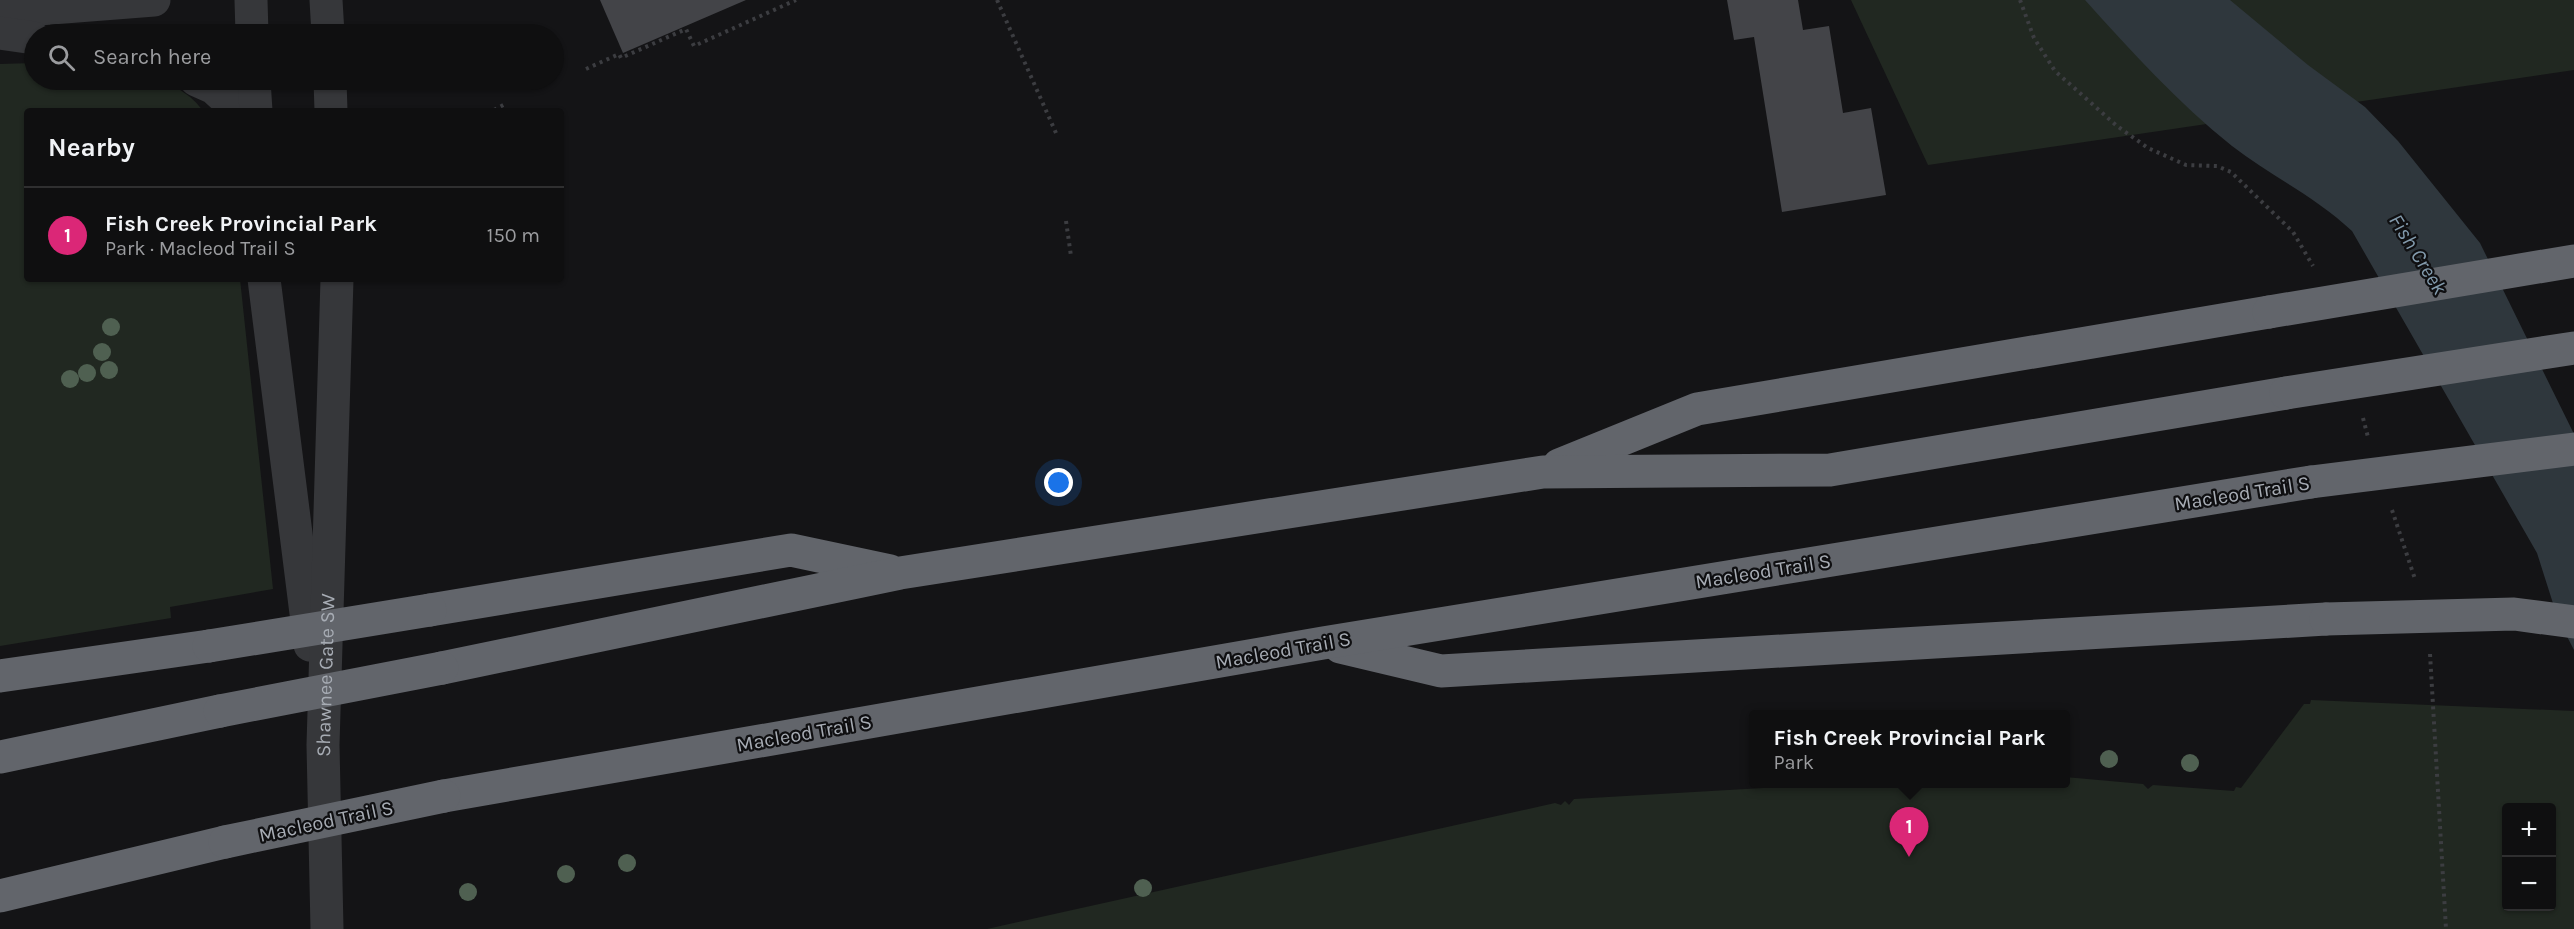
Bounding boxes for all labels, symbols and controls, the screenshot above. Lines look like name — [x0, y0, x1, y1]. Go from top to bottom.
search box — [24, 24, 564, 90]
icon: search — [45, 41, 78, 74]
text: Search here — [93, 44, 211, 70]
text: Nearby — [48, 132, 135, 163]
water label: Fish Creek — [2384, 209, 2452, 299]
text: Fish Creek Provincial Park — [105, 211, 377, 237]
text: 1 — [64, 224, 71, 247]
text: 150 m — [487, 224, 540, 247]
text: Park · Macleod Trail S — [105, 237, 296, 260]
your location — [1044, 468, 1073, 497]
street label: Macleod Trail S — [2173, 471, 2311, 516]
street label: Macleod Trail S — [1694, 549, 1832, 594]
street label: Shawnee Gate SW — [312, 593, 340, 757]
street label: Macleod Trail S — [1214, 627, 1352, 674]
street label: Macleod Trail S — [735, 710, 873, 757]
popup — [1749, 710, 2070, 788]
text: Fish Creek Provincial Park — [1773, 725, 2046, 751]
text: Park — [1773, 751, 1814, 774]
street label: Macleod Trail S — [257, 796, 395, 847]
map controls — [2502, 803, 2556, 911]
button: + — [2502, 803, 2556, 857]
pin: 1 — [1890, 808, 1928, 857]
button: − — [2502, 857, 2556, 911]

